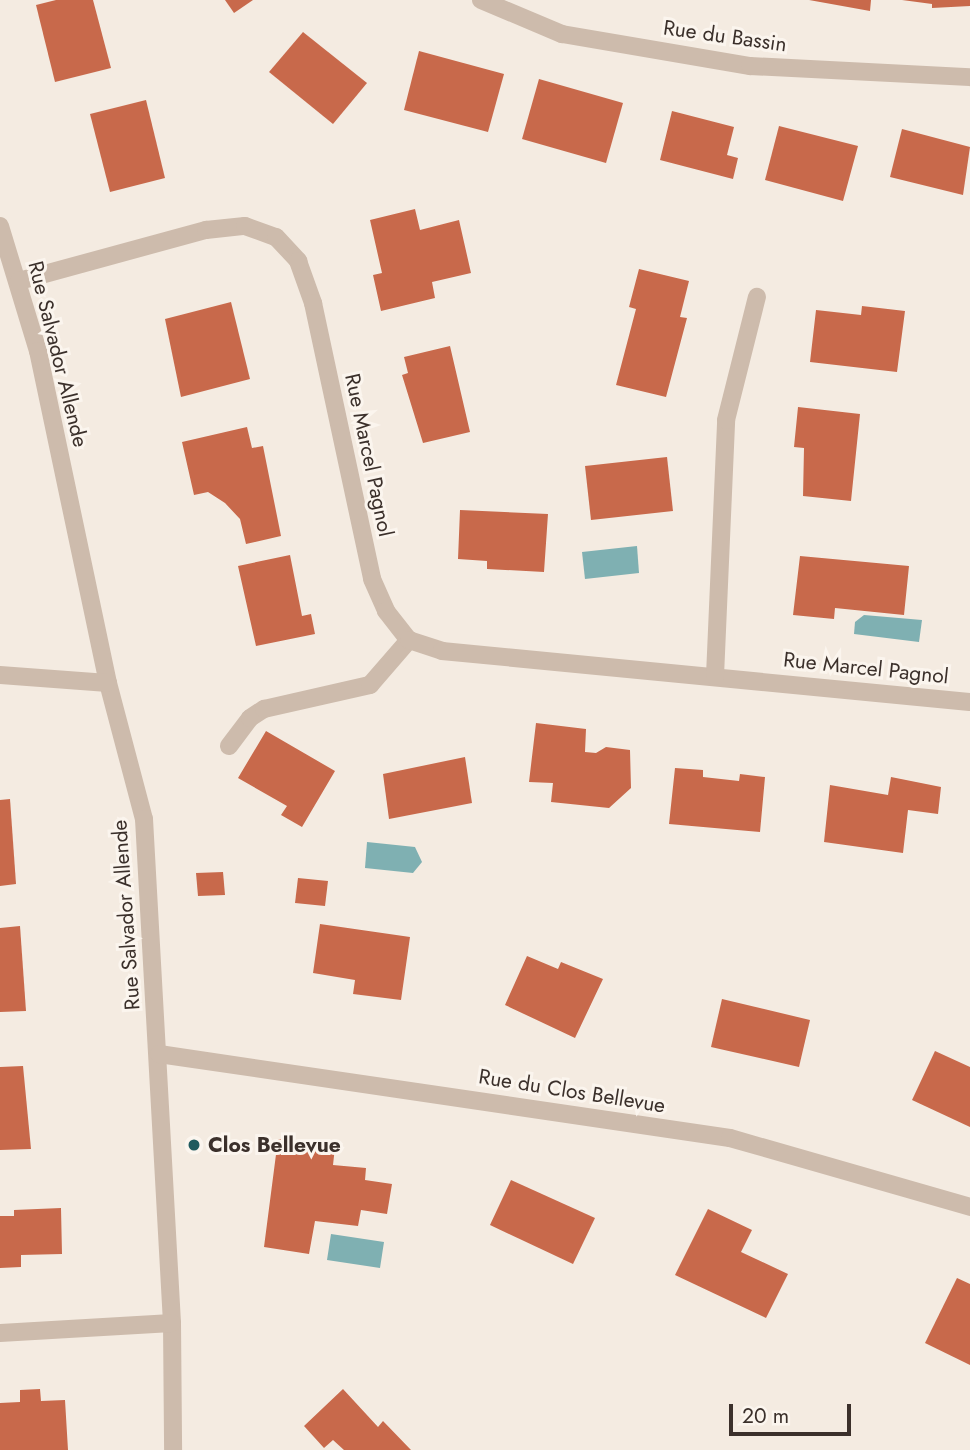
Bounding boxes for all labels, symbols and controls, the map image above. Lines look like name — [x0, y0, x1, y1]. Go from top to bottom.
street label: Rue du Bassin — [662, 15, 788, 57]
street label: Rue Salvador Allende — [23, 258, 93, 450]
street label: Rue Marcel Pagnol — [339, 371, 399, 539]
street label: Rue Marcel Pagnol — [782, 647, 950, 689]
street label: Rue Salvador Allende — [107, 819, 145, 1011]
street label: Rue du Clos Bellevue — [477, 1064, 667, 1118]
place label: Clos Bellevue — [208, 1132, 341, 1158]
marker: Clos Bellevue — [186, 1137, 202, 1153]
scale bar — [732, 1390, 855, 1434]
text: 20 m — [742, 1401, 789, 1431]

